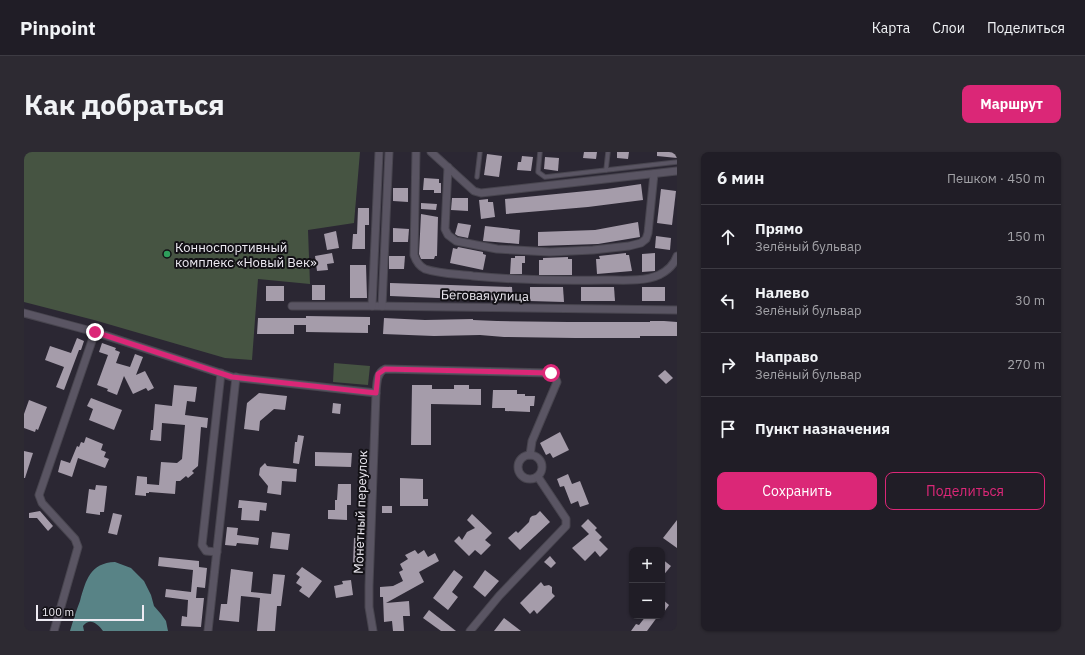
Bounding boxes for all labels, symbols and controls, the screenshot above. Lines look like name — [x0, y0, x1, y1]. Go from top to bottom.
text: Pinpoint — [20, 16, 96, 40]
text: Карта — [872, 19, 910, 37]
text: Слои — [932, 19, 965, 37]
text: Поделиться — [987, 19, 1065, 37]
button: Маршрут — [962, 85, 1061, 123]
text: Как добраться — [24, 86, 225, 123]
text: 6 мин — [717, 167, 764, 189]
text: Пешком · 450 m — [947, 170, 1045, 187]
text: Прямо — [755, 219, 803, 238]
icon: ahead — [717, 226, 739, 248]
text: 150 m — [1007, 228, 1045, 245]
text: Зелёный бульвар — [755, 238, 861, 255]
place label: Конноспортивный комплекс «Новый Век» — [175, 239, 317, 271]
marker: Конноспортивный комплекс «Новый Век» — [162, 249, 172, 259]
text: Налево — [755, 283, 809, 302]
street label: Беговая улица — [441, 286, 529, 305]
icon: left — [717, 290, 739, 312]
text: 30 m — [1015, 292, 1045, 309]
text: Зелёный бульвар — [755, 302, 861, 319]
route end — [86, 323, 104, 341]
text: Направо — [755, 347, 818, 366]
icon: right — [717, 354, 739, 376]
text: 270 m — [1007, 356, 1045, 373]
route start — [542, 364, 560, 382]
text: Зелёный бульвар — [755, 366, 861, 383]
icon: arrive — [717, 418, 739, 440]
text: Пункт назначения — [755, 419, 890, 438]
street label: Монетный переулок — [350, 450, 371, 574]
button: Сохранить — [717, 472, 877, 510]
button: Поделиться — [885, 472, 1045, 510]
map controls — [629, 547, 665, 619]
button: + — [629, 547, 665, 583]
button: − — [629, 583, 665, 619]
scale bar — [36, 603, 144, 622]
text: 100 m — [42, 605, 74, 619]

